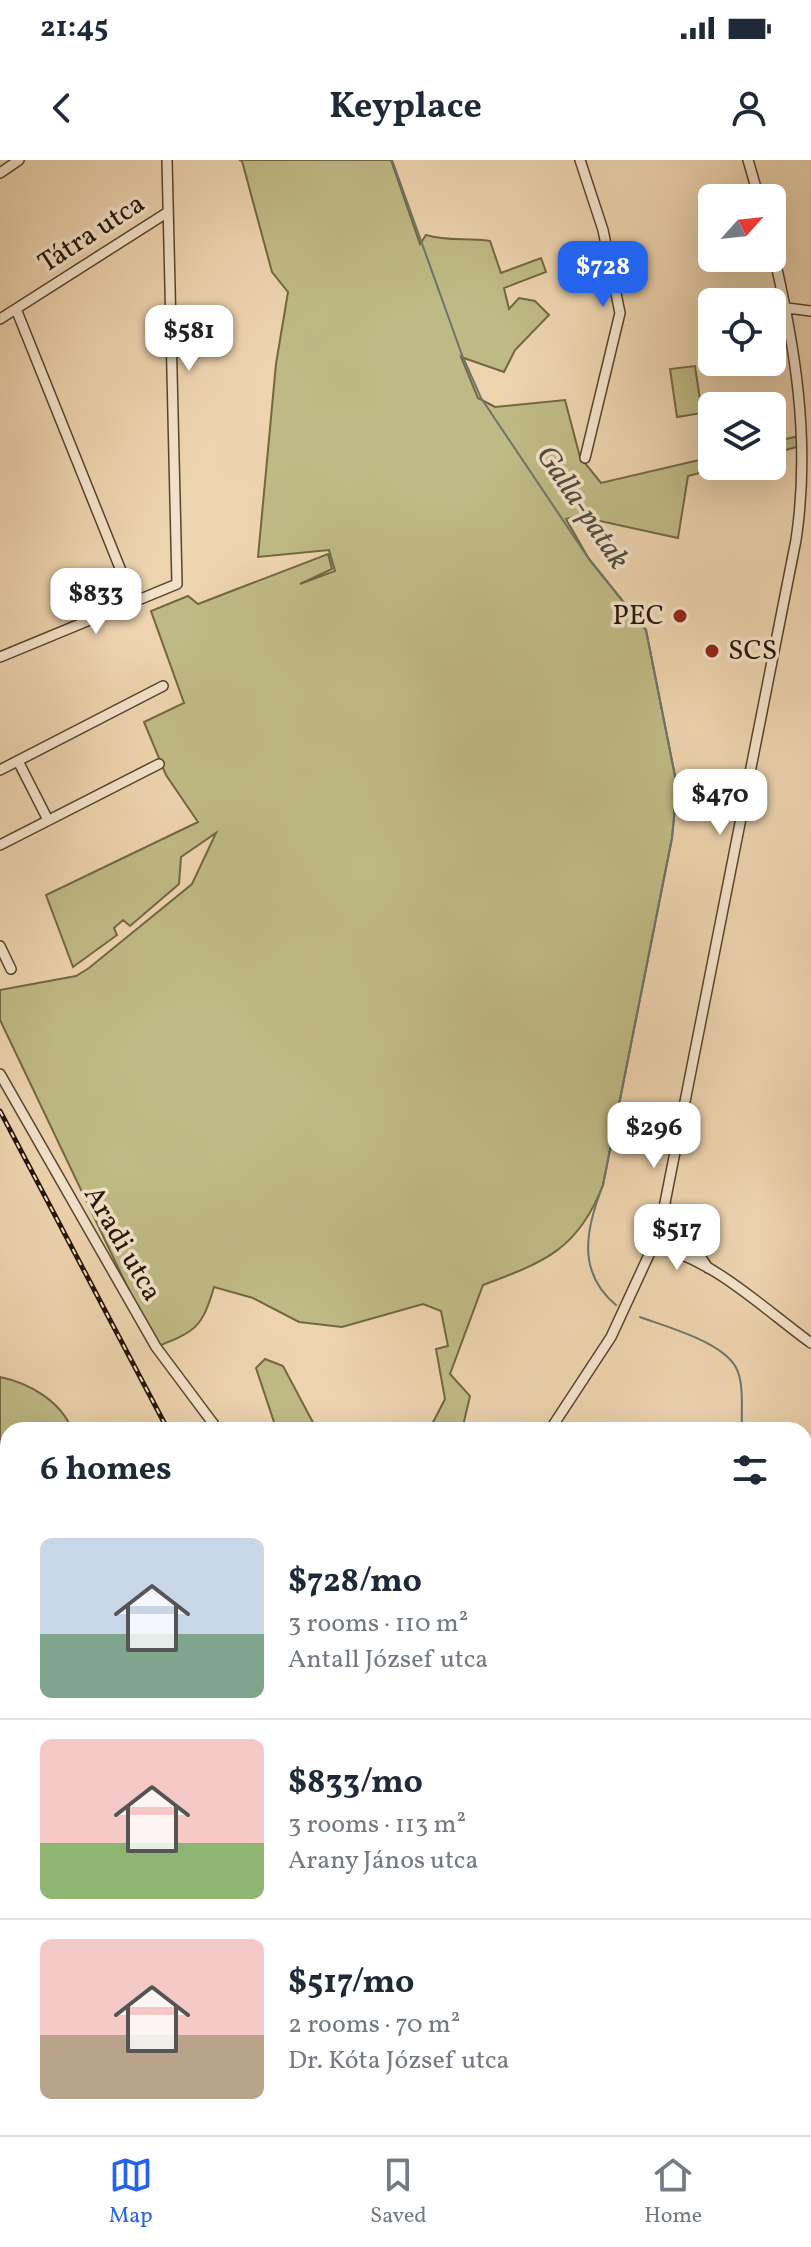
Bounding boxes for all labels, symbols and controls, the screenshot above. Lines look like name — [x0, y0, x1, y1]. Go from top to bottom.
text: 21:45 — [40, 7, 108, 49]
text: Keyplace — [329, 83, 482, 133]
icon: back — [40, 86, 84, 130]
icon: person — [727, 86, 771, 130]
north arrow — [698, 184, 786, 272]
map controls — [698, 184, 786, 480]
street label: Tátra utca — [31, 185, 153, 283]
pin: $728 — [556, 241, 650, 309]
text: $728 — [576, 249, 630, 285]
button: locate — [698, 288, 786, 376]
pin: $581 — [142, 305, 236, 373]
text: $581 — [163, 313, 215, 349]
button: layers — [698, 392, 786, 480]
water label: Galla-patak — [525, 438, 639, 578]
pin: $833 — [49, 568, 143, 636]
text: $833 — [68, 576, 124, 612]
place label: PEC — [613, 597, 664, 636]
marker: PEC — [671, 607, 689, 625]
place label: SCS — [728, 632, 777, 671]
marker: SCS — [703, 642, 721, 660]
pin: $470 — [673, 769, 767, 837]
text: $470 — [691, 777, 749, 813]
pin: $296 — [607, 1102, 701, 1170]
text: $296 — [625, 1110, 683, 1146]
street label: Aradi utca — [73, 1179, 171, 1309]
pin: $517 — [630, 1204, 724, 1272]
text: $517 — [652, 1212, 702, 1248]
text: 6 homes — [40, 1447, 172, 1494]
icon: filters — [728, 1448, 772, 1492]
text: $728/mo — [288, 1559, 422, 1606]
icon: home — [104, 1570, 200, 1666]
text: 3 rooms · 110 m² — [288, 1606, 468, 1642]
text: Antall József utca — [288, 1642, 488, 1678]
text: $833/mo — [288, 1760, 423, 1807]
icon: home — [104, 1771, 200, 1867]
text: 3 rooms · 113 m² — [288, 1807, 466, 1843]
text: Arany János utca — [288, 1843, 478, 1879]
text: $517/mo — [288, 1960, 414, 2007]
icon: home — [104, 1971, 200, 2067]
text: 2 rooms · 70 m² — [288, 2007, 460, 2043]
text: Dr. Kóta József utca — [288, 2043, 510, 2079]
tab: Map — [109, 2153, 153, 2232]
tab: Saved — [370, 2153, 427, 2232]
tab: Home — [644, 2153, 702, 2232]

